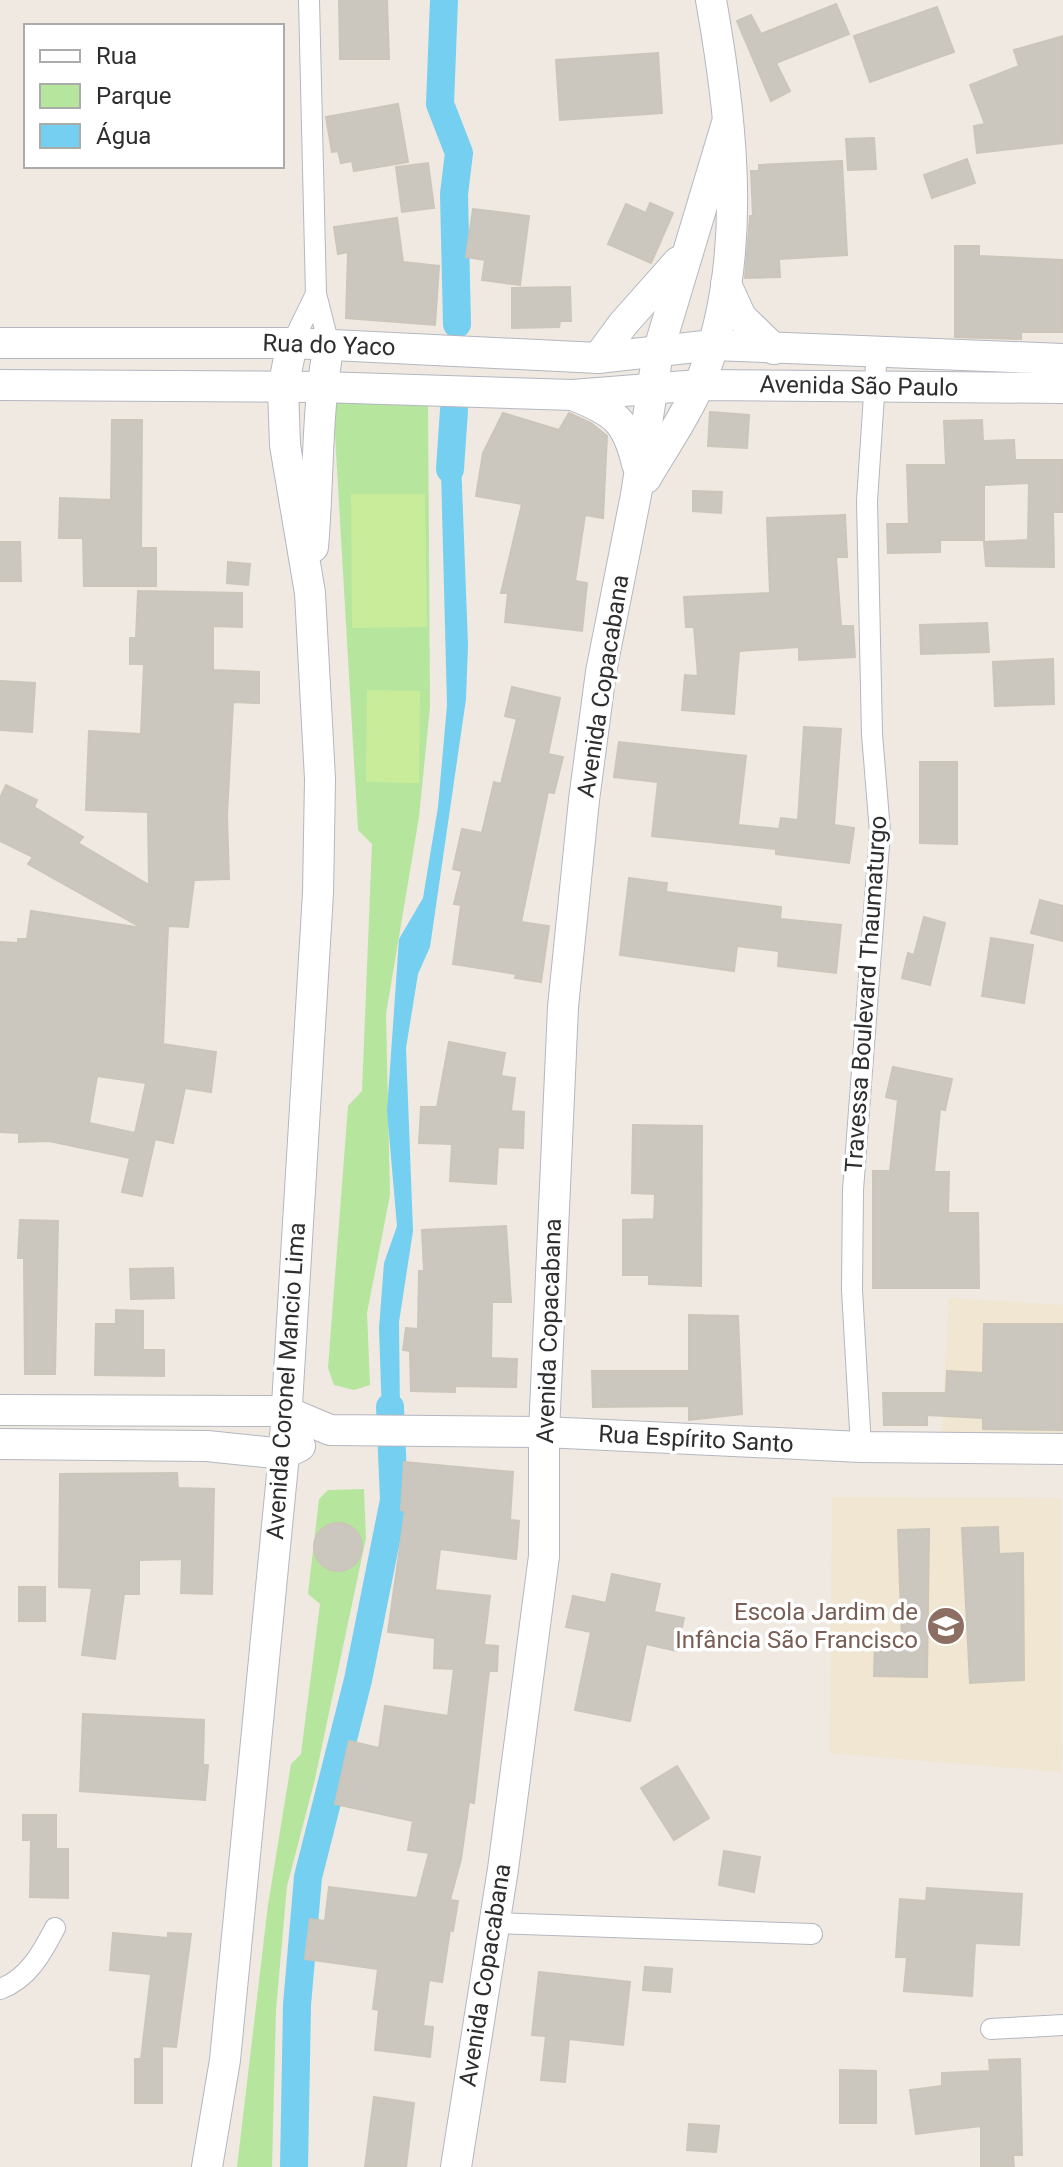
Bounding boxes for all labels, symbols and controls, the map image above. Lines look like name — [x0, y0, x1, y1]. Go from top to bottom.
legend — [24, 24, 284, 168]
text: Rua — [96, 42, 137, 70]
text: Parque — [96, 82, 172, 110]
text: Água — [96, 122, 151, 150]
street label: Rua do Yaco — [262, 329, 396, 361]
street label: Avenida São Paulo — [759, 370, 959, 402]
street label: Avenida Copacabana — [572, 573, 634, 799]
street label: Travessa Boulevard Thaumaturgo — [840, 815, 892, 1173]
street label: Avenida Copacabana — [531, 1218, 567, 1444]
street label: Avenida Coronel Mancio Lima — [261, 1222, 311, 1540]
street label: Rua Espírito Santo — [598, 1420, 794, 1458]
place label: Escola Jardim de Infância São Francisco — [675, 1598, 918, 1654]
school or university icon: Escola Jardim de Infância São Francisco — [925, 1605, 967, 1647]
street label: Avenida Copacabana — [454, 1862, 516, 2088]

